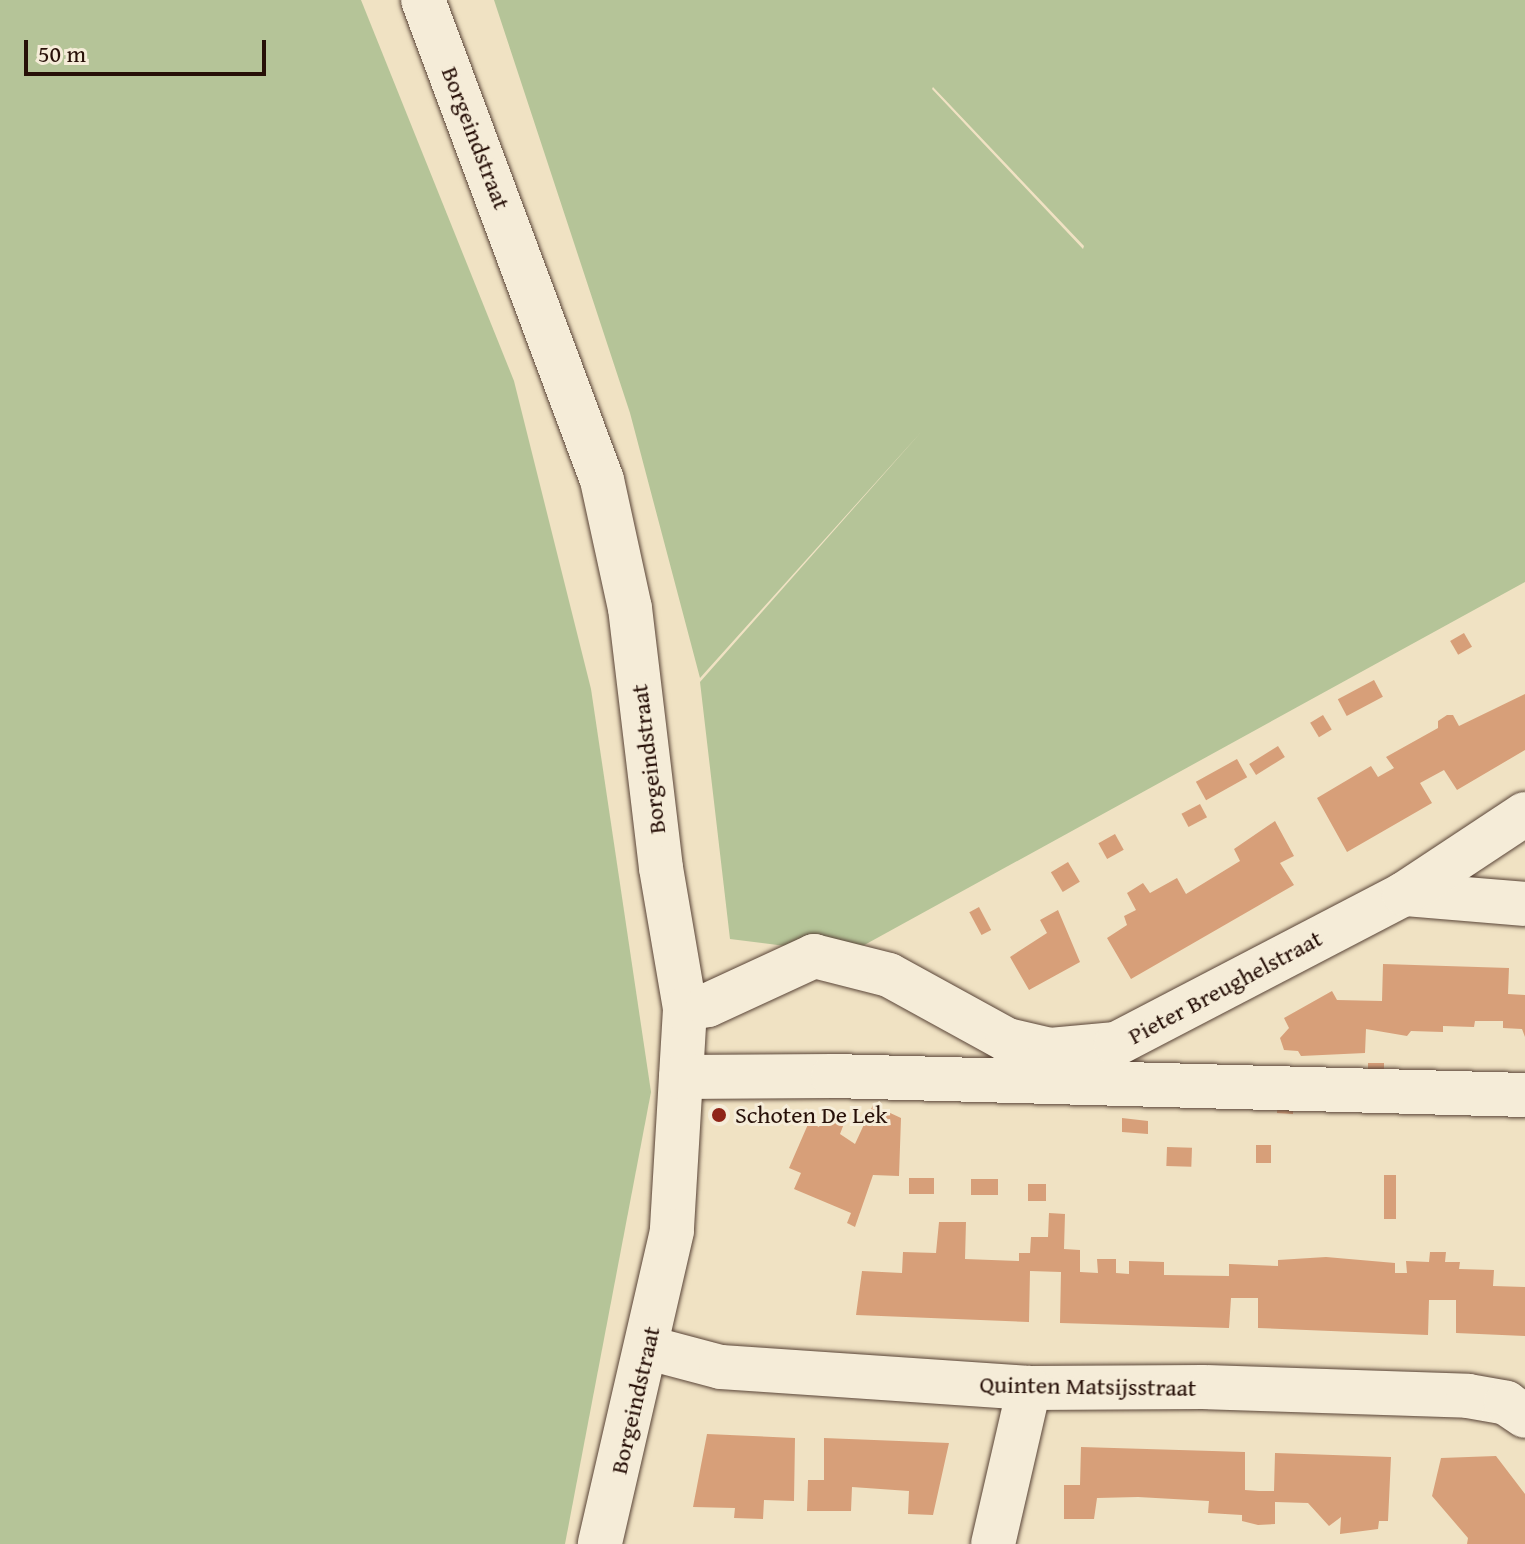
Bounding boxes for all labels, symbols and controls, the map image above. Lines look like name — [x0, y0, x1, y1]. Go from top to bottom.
scale bar — [28, 24, 270, 74]
text: 50 m — [38, 36, 86, 71]
street label: Borgeindstraat — [436, 62, 516, 214]
street label: Borgeindstraat — [625, 682, 671, 836]
street label: Pieter Breughelstraat — [1123, 924, 1327, 1050]
place label: Schoten De Lek — [735, 1101, 887, 1129]
marker: Schoten De Lek — [710, 1106, 728, 1124]
street label: Borgeindstraat — [604, 1323, 666, 1477]
street label: Quinten Matsijsstraat — [979, 1370, 1197, 1402]

